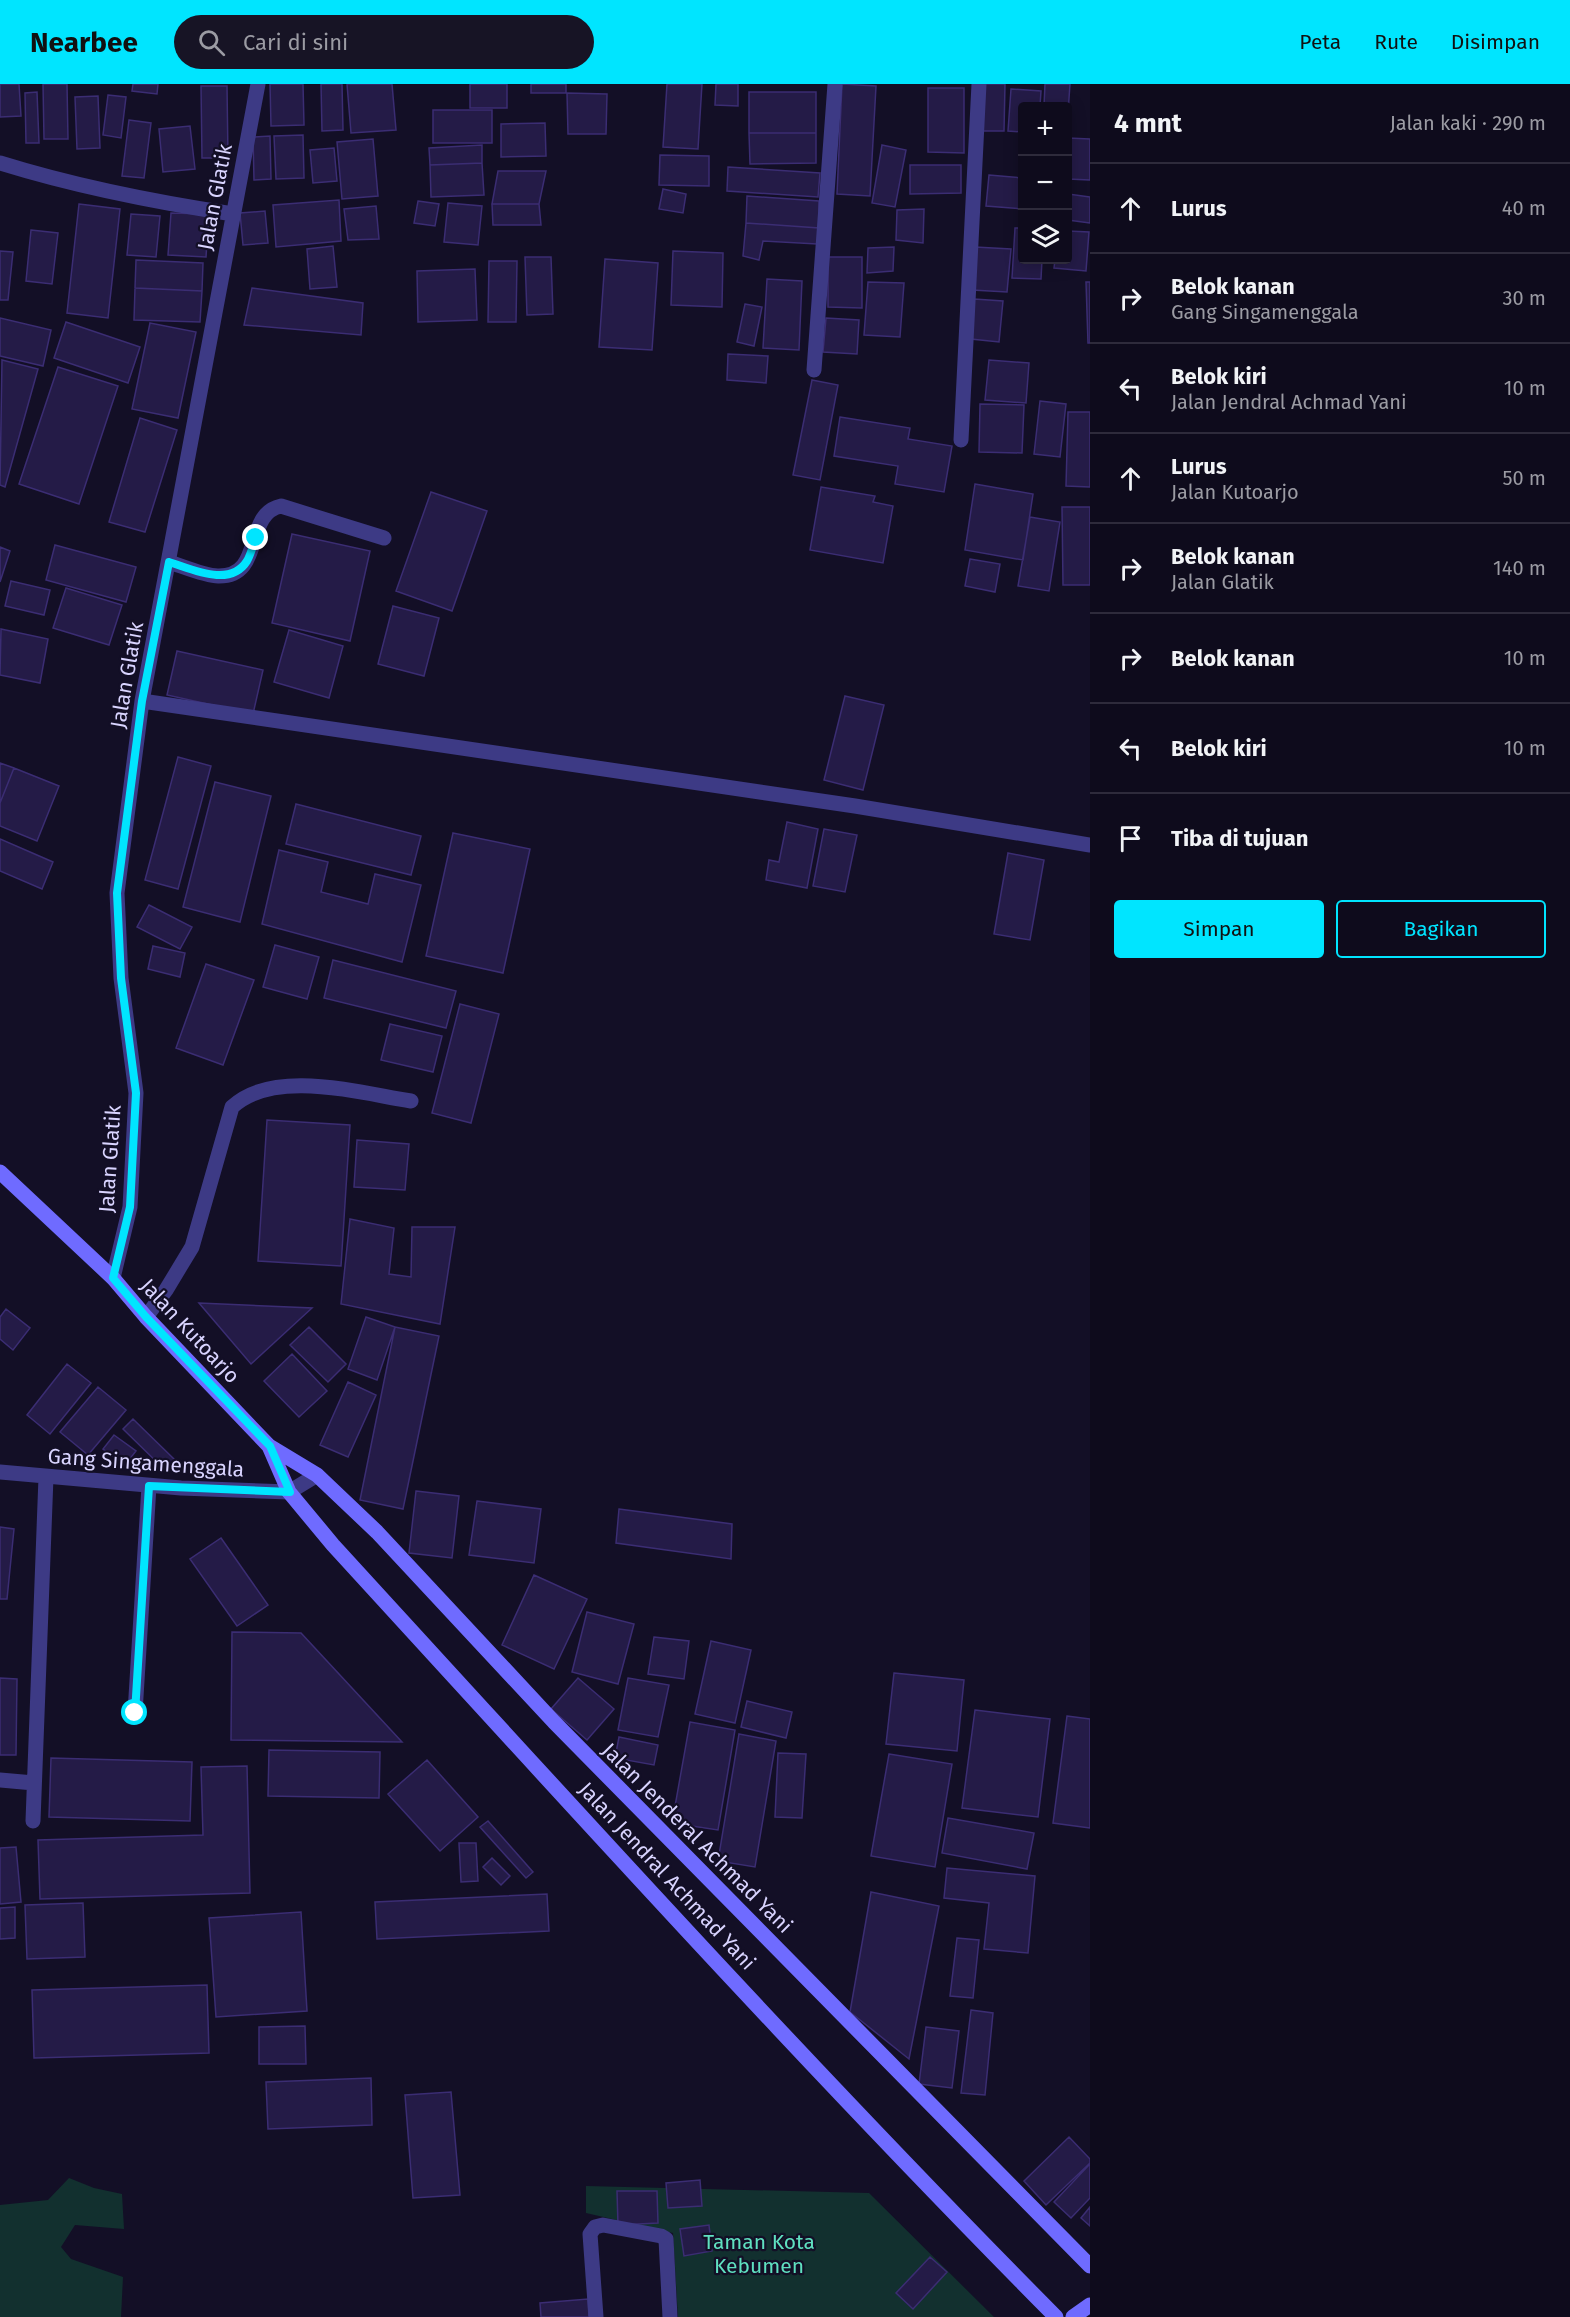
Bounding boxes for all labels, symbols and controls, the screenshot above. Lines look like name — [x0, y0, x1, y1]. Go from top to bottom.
search box — [174, 15, 594, 69]
text: Nearbee — [30, 26, 138, 59]
icon: search — [195, 26, 228, 59]
text: Cari di sini — [243, 29, 348, 56]
text: Peta — [1299, 29, 1341, 55]
text: Rute — [1374, 29, 1418, 55]
text: Disimpan — [1451, 29, 1540, 55]
map controls — [1018, 102, 1072, 264]
button: + — [1018, 102, 1072, 156]
text: 4 mnt — [1114, 108, 1182, 139]
text: Jalan kaki · 290 m — [1390, 111, 1546, 135]
street label: Jalan Glatik — [192, 141, 238, 252]
button: − — [1018, 156, 1072, 210]
icon: ahead — [1114, 192, 1147, 225]
text: Lurus — [1171, 195, 1227, 222]
text: 40 m — [1502, 196, 1546, 220]
button: layers — [1018, 210, 1072, 264]
text: Belok kanan — [1171, 273, 1295, 300]
icon: right — [1114, 282, 1147, 315]
text: 30 m — [1502, 286, 1546, 310]
text: Gang Singamenggala — [1171, 300, 1359, 324]
text: Belok kiri — [1171, 363, 1267, 390]
icon: left — [1114, 372, 1147, 405]
text: 10 m — [1504, 376, 1546, 400]
text: Jalan Jendral Achmad Yani — [1171, 390, 1407, 414]
text: Lurus — [1171, 453, 1227, 480]
icon: ahead — [1114, 462, 1147, 495]
text: 50 m — [1502, 466, 1546, 490]
text: Jalan Kutoarjo — [1171, 480, 1299, 504]
route end — [242, 524, 268, 550]
text: Belok kanan — [1171, 543, 1295, 570]
icon: right — [1114, 552, 1147, 585]
text: 140 m — [1493, 556, 1546, 580]
text: Jalan Glatik — [1171, 570, 1274, 594]
street label: Jalan Glatik — [105, 619, 149, 730]
icon: right — [1114, 642, 1147, 675]
text: Belok kanan — [1171, 645, 1295, 672]
text: 10 m — [1504, 646, 1546, 670]
icon: left — [1114, 732, 1147, 765]
text: Belok kiri — [1171, 735, 1267, 762]
text: 10 m — [1504, 736, 1546, 760]
icon: arrive — [1114, 822, 1147, 855]
text: Tiba di tujuan — [1171, 825, 1308, 852]
button: Simpan — [1114, 900, 1324, 958]
button: Bagikan — [1336, 900, 1546, 958]
street label: Jalan Glatik — [93, 1104, 127, 1214]
street label: Jalan Kutoarjo — [135, 1273, 245, 1389]
street label: Gang Singamenggala — [47, 1443, 245, 1483]
route start — [121, 1699, 147, 1725]
street label: Jalan Jenderal Achmad Yani — [596, 1737, 798, 1939]
street label: Jalan Jendral Achmad Yani — [573, 1777, 761, 1975]
park label: Taman Kota Kebumen — [703, 2229, 815, 2279]

